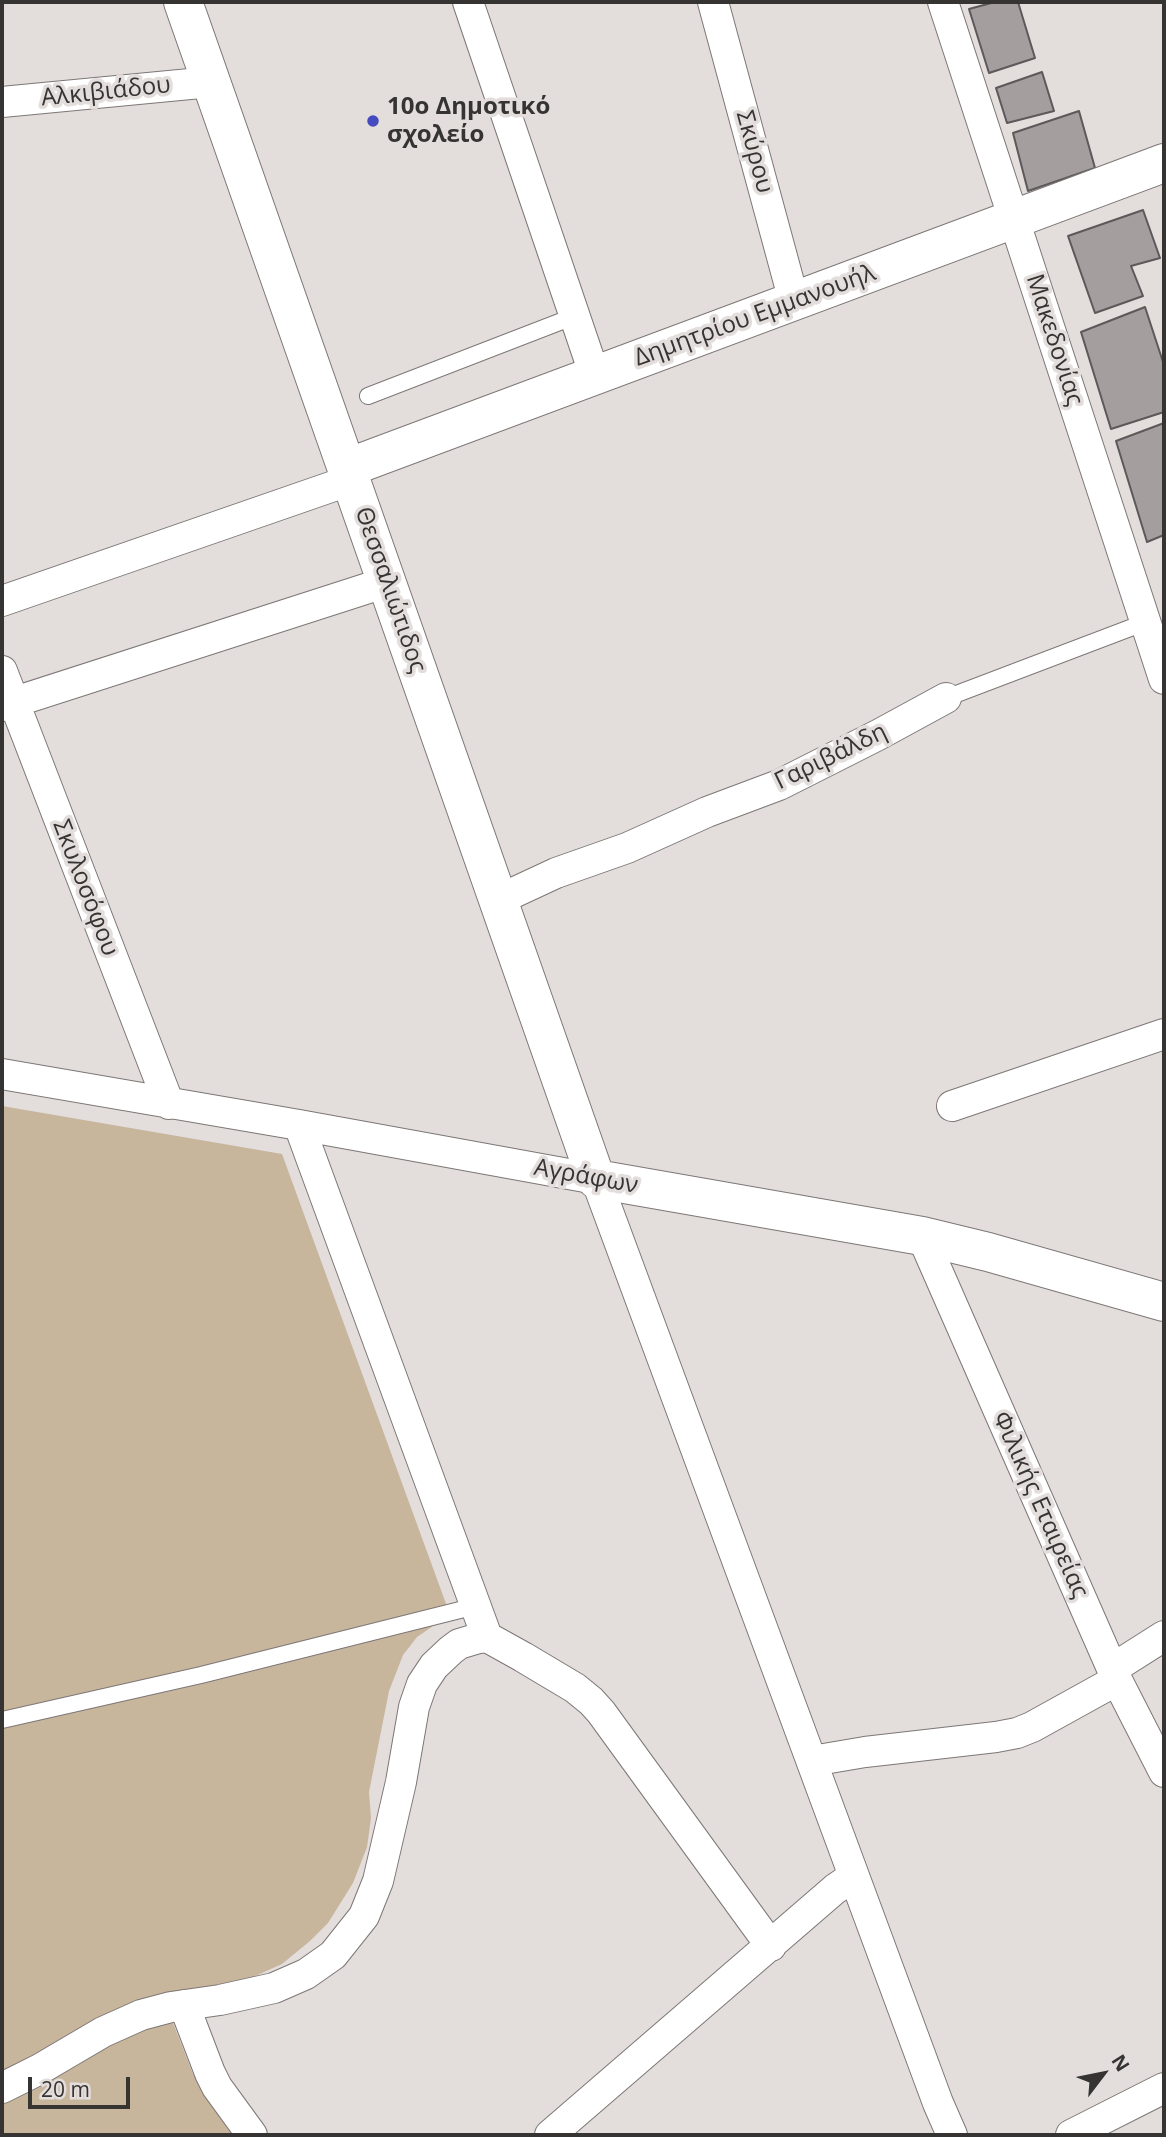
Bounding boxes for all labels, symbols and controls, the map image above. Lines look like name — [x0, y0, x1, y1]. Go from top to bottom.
street label: Αλκιβιάδου — [40, 71, 172, 113]
place label: 10ο Δημοτικό σχολείο — [387, 93, 550, 149]
street label: Σκύρου — [729, 108, 779, 196]
marker: 10ο Δημοτικό σχολείο — [365, 113, 381, 129]
street label: Δημητρίου Εμμανουήλ — [630, 259, 880, 373]
street label: Μακεδονίας — [1019, 271, 1089, 409]
street label: Θεσσαλιώτιδος — [348, 503, 432, 677]
street label: Γαριβάλδη — [770, 717, 892, 797]
street label: Σκυλοσόφου — [46, 816, 124, 960]
street label: Αγράφων — [532, 1154, 640, 1200]
street label: Φιλικής Εταιρείας — [986, 1407, 1094, 1603]
north arrow — [1068, 2039, 1138, 2109]
text: N — [1106, 2049, 1136, 2076]
scale bar — [32, 2064, 133, 2108]
text: 20 m — [41, 2075, 90, 2103]

